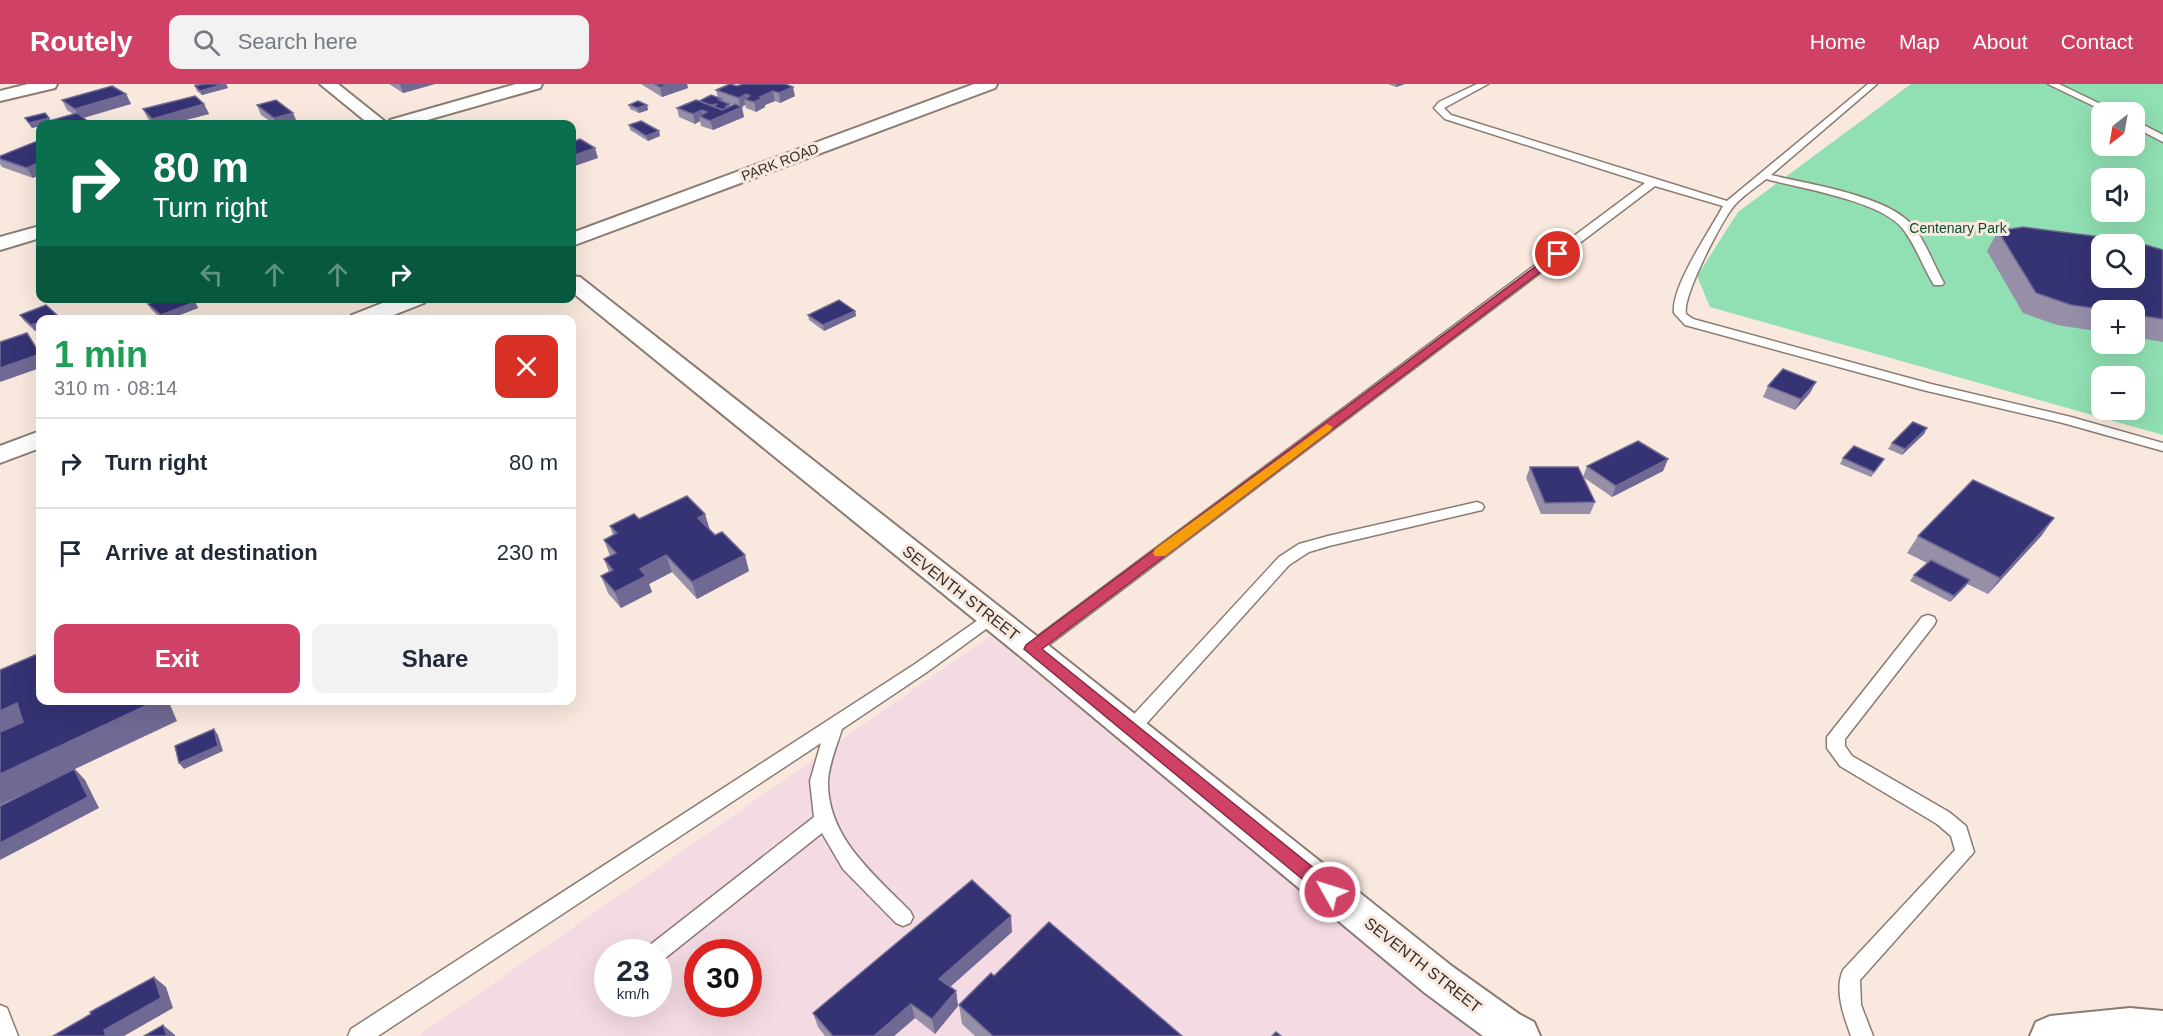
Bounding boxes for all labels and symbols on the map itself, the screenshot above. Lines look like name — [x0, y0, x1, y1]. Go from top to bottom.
north arrow — [2091, 102, 2145, 156]
street label: PARK ROAD — [739, 140, 821, 184]
park label: Centenary Park — [1909, 220, 2008, 236]
pin — [1532, 228, 1583, 279]
street label: SEVENTH STREET — [899, 542, 1023, 644]
position arrow — [1298, 860, 1362, 924]
street label: SEVENTH STREET — [1361, 914, 1485, 1016]
speed limit sign: 30 — [684, 939, 762, 1017]

